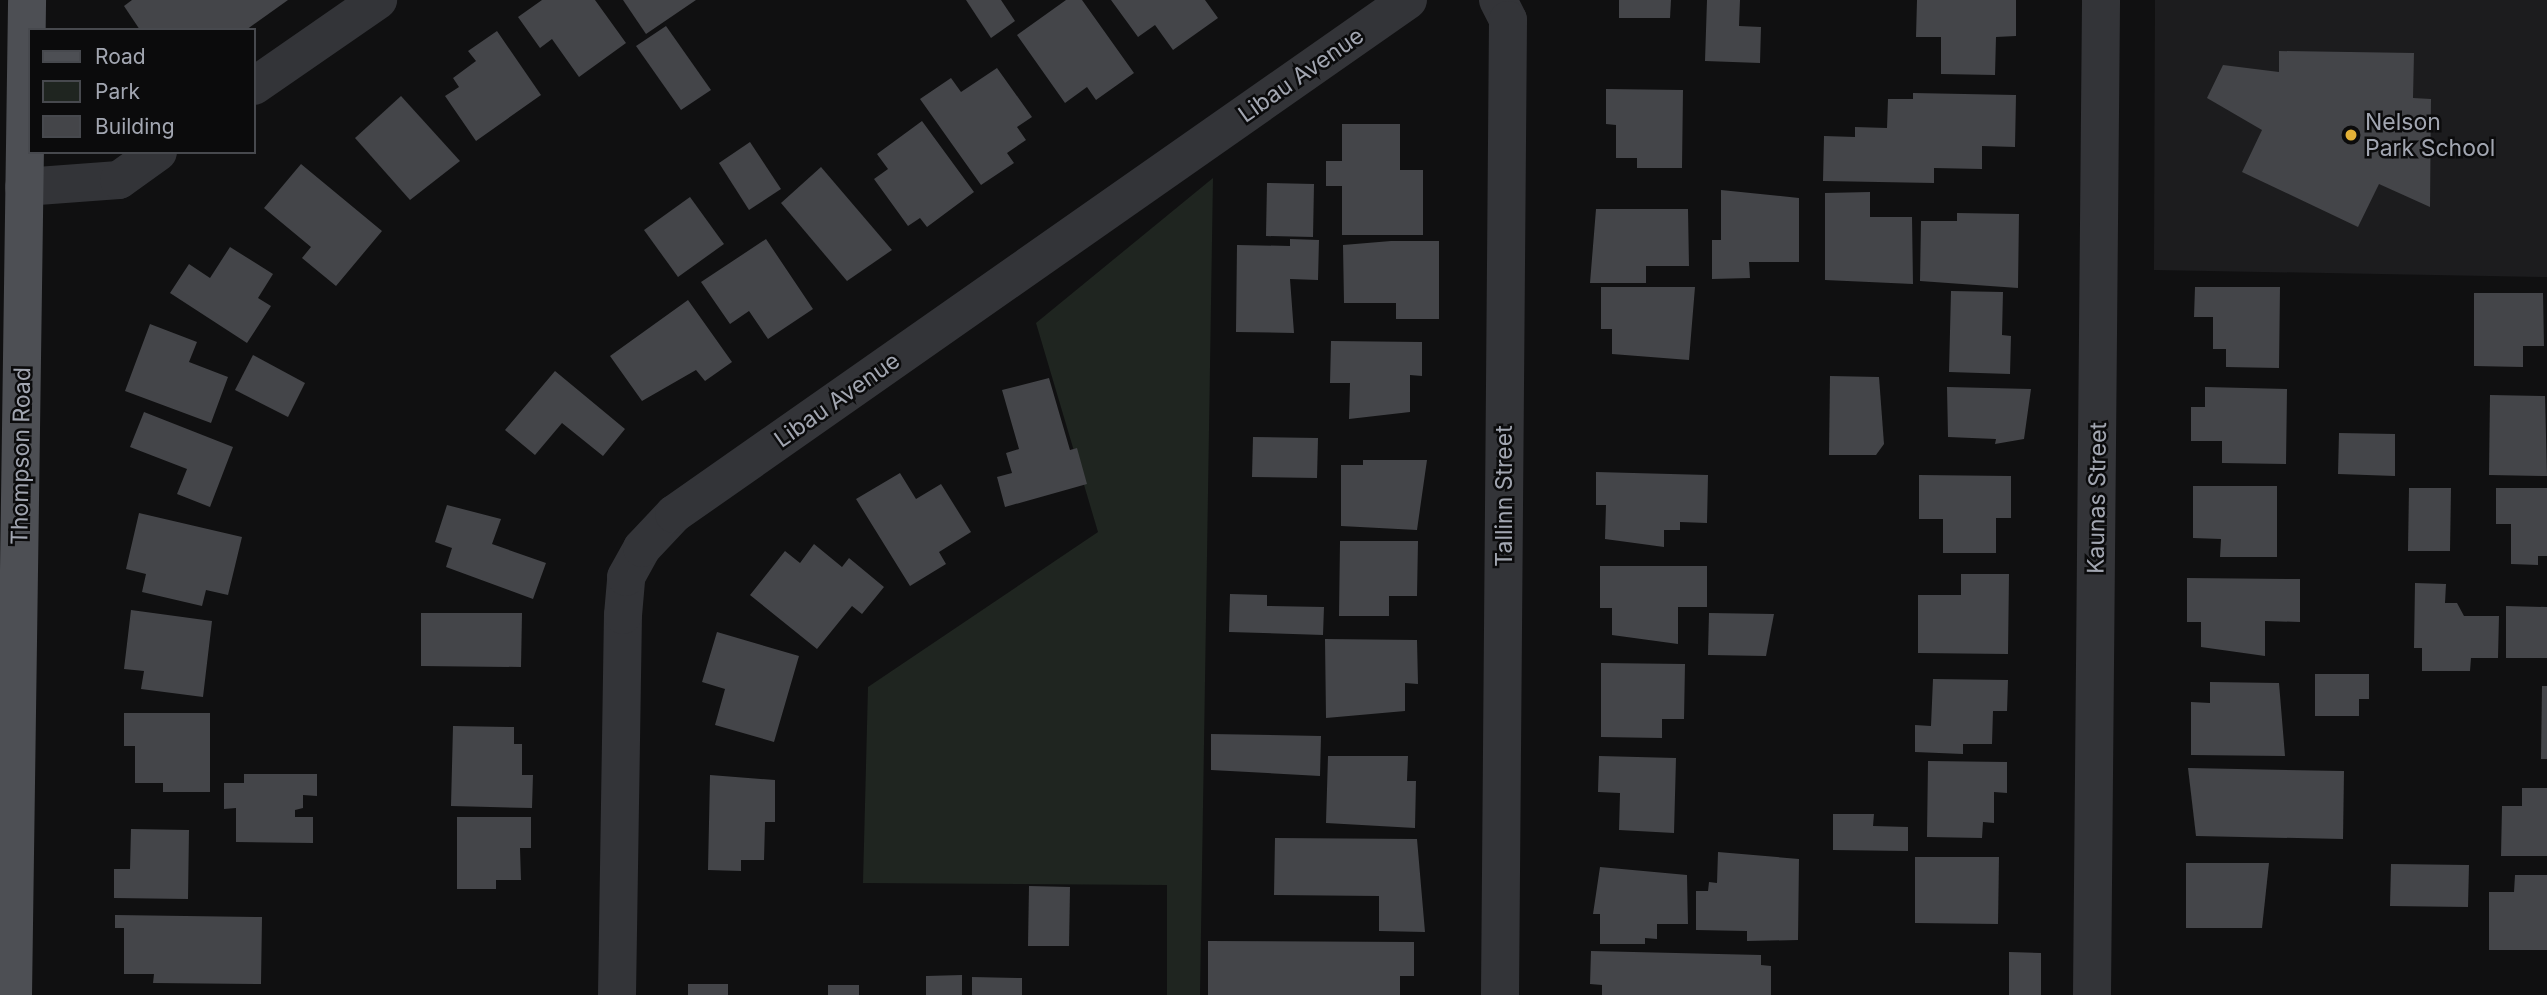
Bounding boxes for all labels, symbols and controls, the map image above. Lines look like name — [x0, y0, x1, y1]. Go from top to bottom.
street label: Libau Avenue — [1233, 22, 1369, 128]
legend — [28, 28, 256, 154]
text: Road — [95, 44, 146, 69]
text: Park — [95, 79, 140, 104]
place label: Nelson Park School — [2365, 108, 2495, 162]
text: Building — [95, 114, 175, 139]
marker: Nelson Park School — [2343, 127, 2359, 143]
street label: Libau Avenue — [769, 347, 905, 453]
street label: Thompson Road — [6, 367, 36, 545]
street label: Kaunas Street — [2082, 422, 2112, 574]
street label: Tallinn Street — [1490, 425, 1518, 567]

